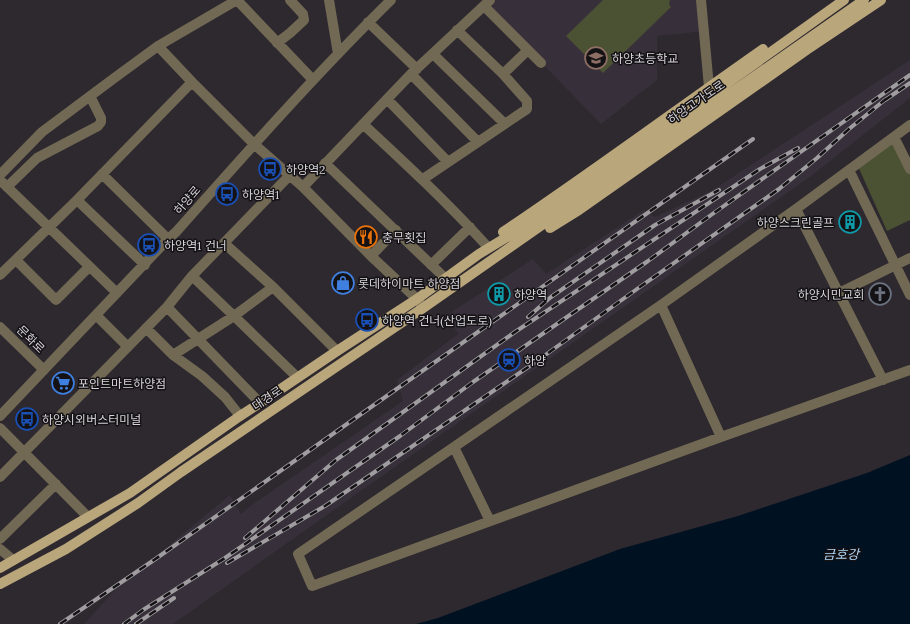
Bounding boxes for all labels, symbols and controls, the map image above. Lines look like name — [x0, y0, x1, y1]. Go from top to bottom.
school or university icon: 하양초등학교 — [583, 45, 609, 71]
place label: 하양초등학교 — [612, 51, 678, 66]
street label: 하양고가도로 — [665, 77, 727, 127]
bus stop icon: 하양역2 — [257, 156, 283, 182]
place label: 하양역2 — [286, 162, 326, 177]
bus stop icon: 하양역1 — [214, 181, 240, 207]
street label: 하양로 — [170, 183, 204, 217]
place label: 하양역1 — [242, 187, 280, 202]
building icon: 하양스크린골프 — [837, 209, 863, 235]
place label: 하양스크린골프 — [757, 215, 834, 230]
restaurant icon: 충무횟집 — [353, 224, 379, 250]
place label: 충무횟집 — [382, 230, 426, 245]
bus stop icon: 하양역1 건너 — [136, 232, 162, 258]
place label: 하양역1 건너 — [164, 238, 227, 253]
shop icon: 롯데하이마트 하양점 — [330, 270, 356, 296]
place label: 롯데하이마트 하양점 — [358, 276, 461, 291]
building icon: 하양역 — [486, 281, 512, 307]
church icon: 하양시민교회 — [867, 281, 893, 307]
place label: 하양역 — [514, 287, 547, 302]
place label: 하양시민교회 — [798, 287, 864, 302]
bus stop icon: 하양역 건너(산업도로) — [354, 307, 380, 333]
place label: 하양역 건너(산업도로) — [382, 313, 492, 329]
street label: 문화로 — [14, 322, 48, 356]
station icon: 하양 — [496, 347, 522, 373]
place label: 하양 — [524, 353, 546, 368]
supermarket icon: 포인트마트하양점 — [50, 370, 76, 396]
place label: 포인트마트하양점 — [78, 376, 166, 391]
street label: 대경로 — [249, 383, 285, 413]
bus stop icon: 하양시외버스터미널 — [14, 406, 40, 432]
place label: 하양시외버스터미널 — [42, 412, 141, 427]
water label: 금호강 — [823, 546, 861, 563]

